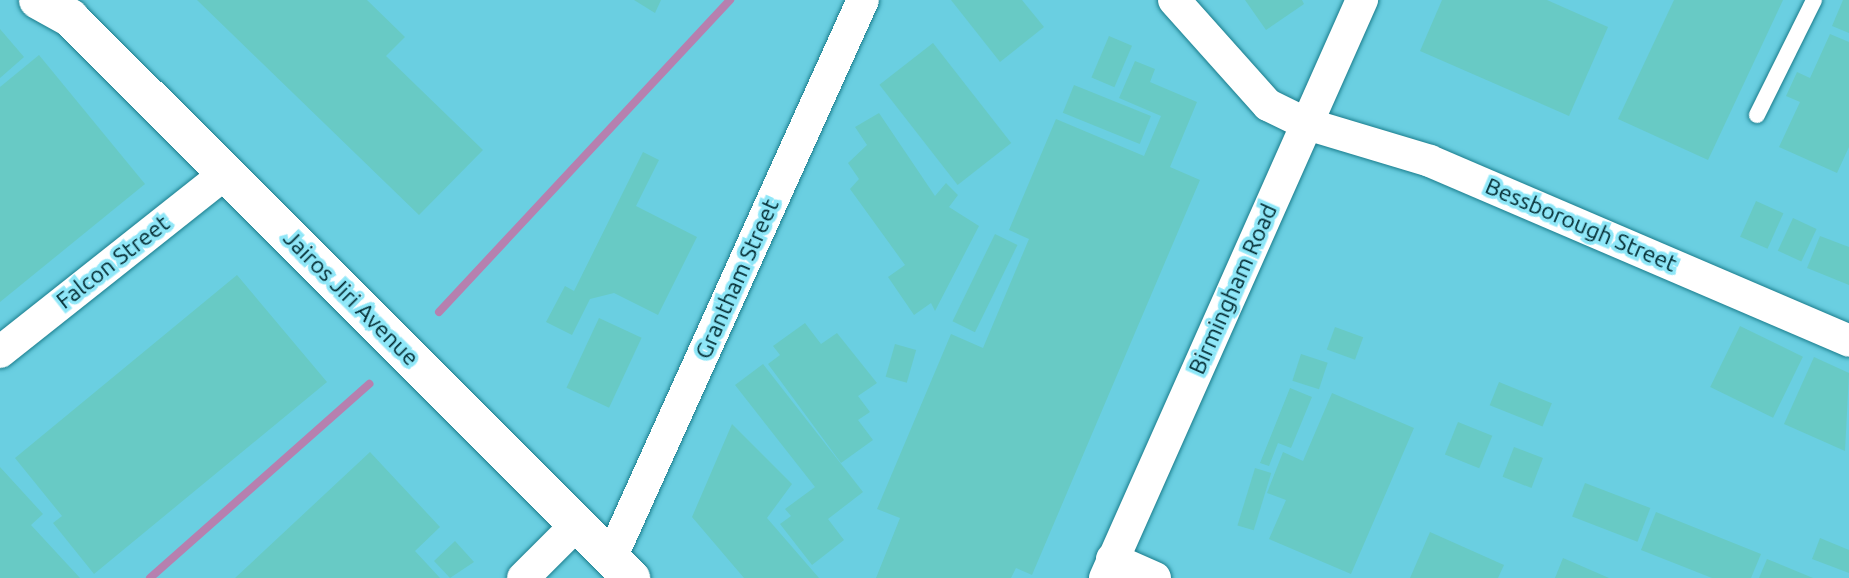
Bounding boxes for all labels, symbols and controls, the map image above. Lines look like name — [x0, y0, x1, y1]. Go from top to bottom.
street label: Bessborough Street — [1481, 172, 1681, 278]
street label: Grantham Street — [689, 195, 785, 363]
street label: Birmingham Road — [1183, 199, 1283, 379]
street label: Falcon Street — [51, 209, 175, 315]
street label: Jairos Jiri Avenue — [278, 225, 424, 371]

